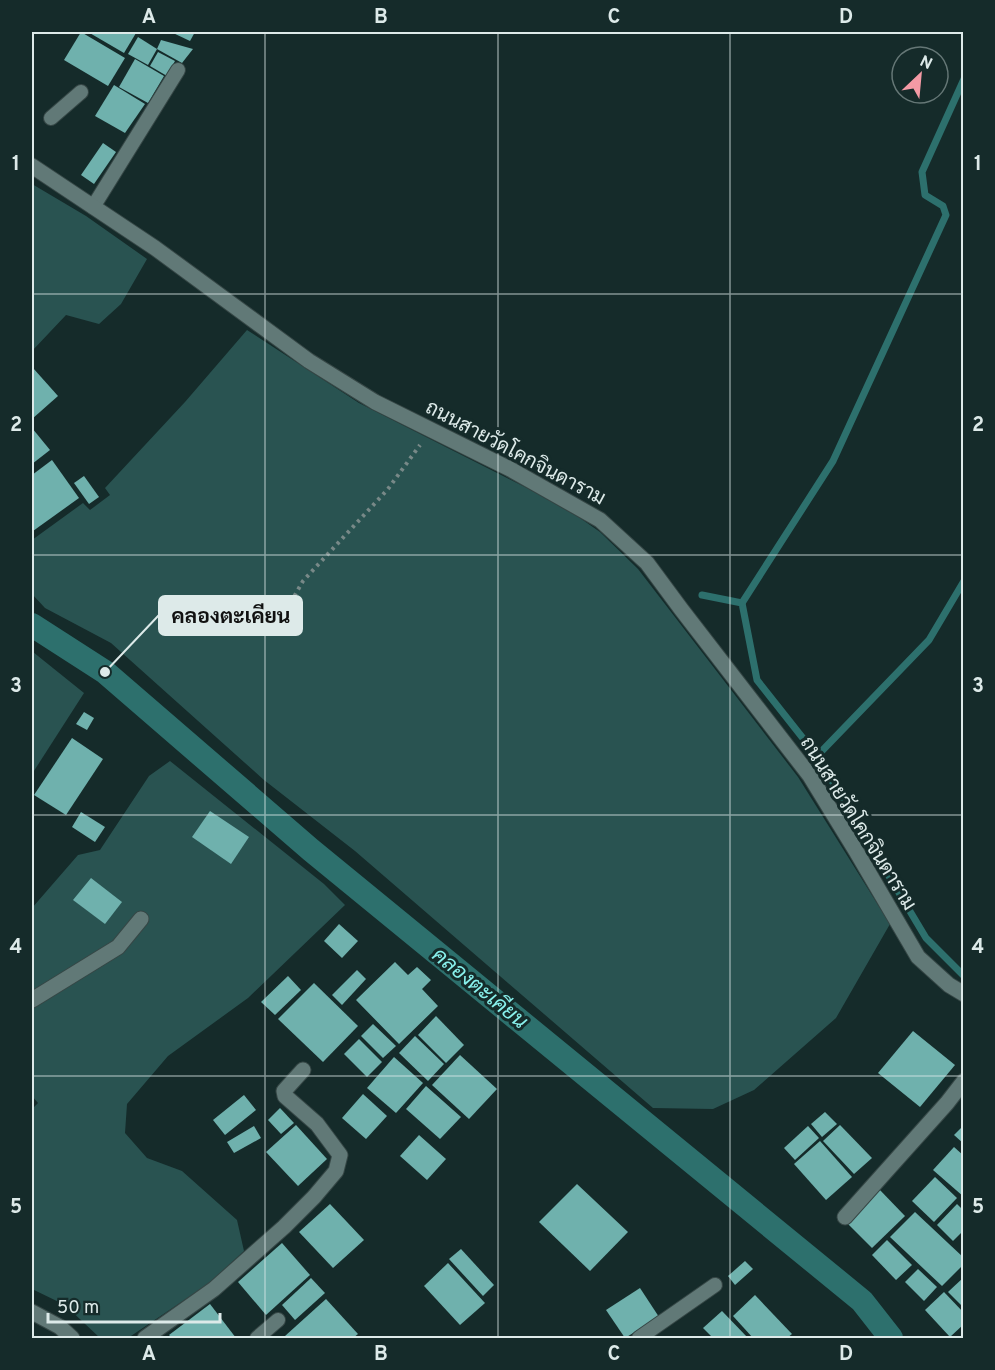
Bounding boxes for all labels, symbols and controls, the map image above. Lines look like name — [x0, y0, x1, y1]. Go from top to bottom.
text: A — [142, 5, 156, 31]
text: B — [374, 5, 388, 31]
text: C — [608, 5, 620, 31]
text: D — [839, 5, 853, 31]
north arrow — [890, 45, 950, 105]
text: N — [916, 52, 935, 75]
text: 1 — [12, 152, 20, 178]
text: 1 — [974, 152, 982, 178]
street label: ถนนสายวัดโคกจินดาราม — [421, 394, 610, 512]
text: 2 — [10, 413, 22, 439]
text: 2 — [972, 413, 984, 439]
callout: คลองตะเคียน — [159, 596, 302, 635]
text: คลองตะเคียน — [171, 603, 291, 631]
text: 3 — [10, 674, 22, 700]
text: 3 — [972, 674, 984, 700]
street label: ถนนสายวัดโคกจินดาราม — [793, 731, 923, 916]
text: 4 — [10, 935, 22, 961]
text: 4 — [972, 935, 984, 961]
water label: คลองตะเคียน — [426, 942, 533, 1036]
text: 5 — [10, 1195, 22, 1221]
text: 5 — [972, 1195, 984, 1221]
scale bar — [48, 1286, 220, 1324]
text: 50 m — [57, 1297, 99, 1320]
text: A — [142, 1342, 156, 1368]
text: B — [374, 1342, 388, 1368]
text: C — [608, 1342, 620, 1368]
text: D — [839, 1342, 853, 1368]

